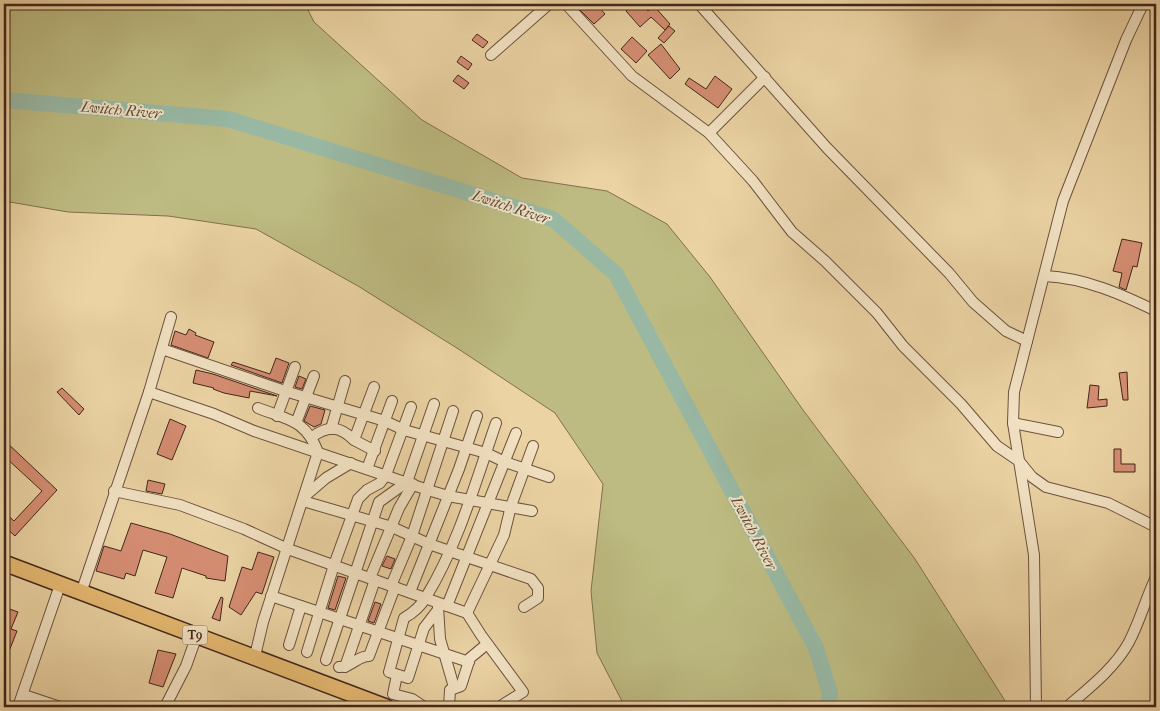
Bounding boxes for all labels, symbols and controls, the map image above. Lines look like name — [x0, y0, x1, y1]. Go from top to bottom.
water label: Lwitch River — [79, 97, 163, 123]
water label: Lwitch River — [469, 186, 553, 228]
water label: Lwitch River — [727, 492, 781, 574]
road number: T9 — [182, 626, 208, 644]

